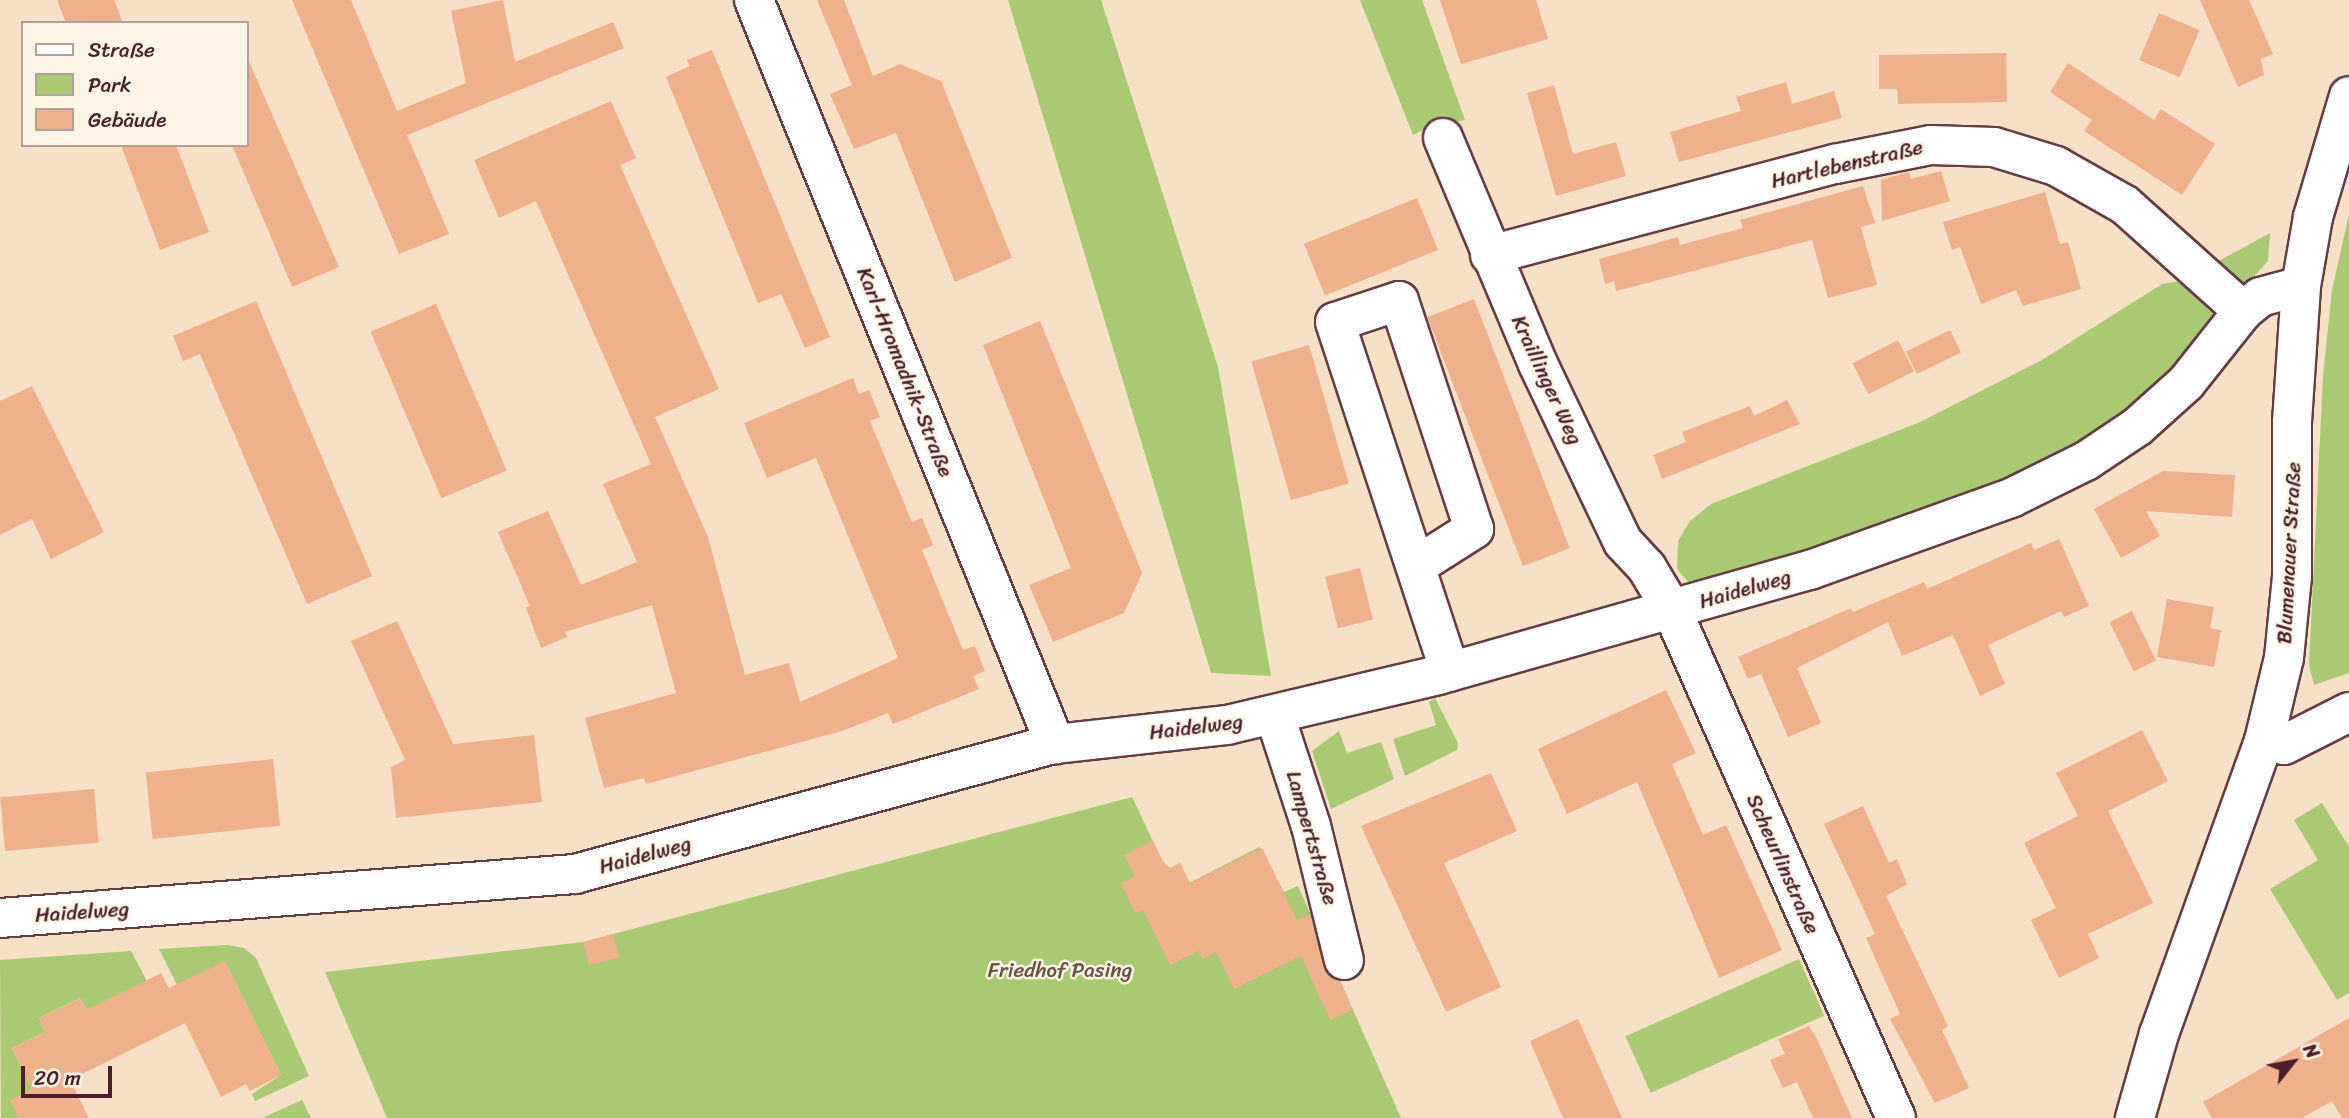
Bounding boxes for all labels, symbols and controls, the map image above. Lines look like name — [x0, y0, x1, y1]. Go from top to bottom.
legend — [21, 21, 248, 147]
text: Straße — [88, 31, 155, 69]
text: Park — [88, 66, 131, 104]
text: Gebäude — [88, 101, 166, 139]
street label: Hartlebenstraße — [1769, 134, 1925, 194]
street label: Karl-Hromadnik-Straße — [851, 264, 959, 480]
street label: Kraillinger Weg — [1506, 311, 1588, 449]
street label: Blumenauer Straße — [2272, 461, 2306, 645]
street label: Haidelweg — [1696, 564, 1794, 614]
street label: Haidelweg — [1148, 709, 1244, 745]
street label: Lampertstraße — [1281, 768, 1343, 908]
street label: Scheurlinstraße — [1741, 790, 1825, 938]
street label: Haidelweg — [596, 831, 694, 879]
street label: Haidelweg — [34, 896, 130, 928]
park label: Friedhof Pasing — [988, 957, 1132, 983]
north arrow — [2258, 1027, 2328, 1097]
text: N — [2294, 1037, 2329, 1065]
scale bar — [24, 1052, 116, 1096]
text: 20 m — [34, 1059, 81, 1097]

